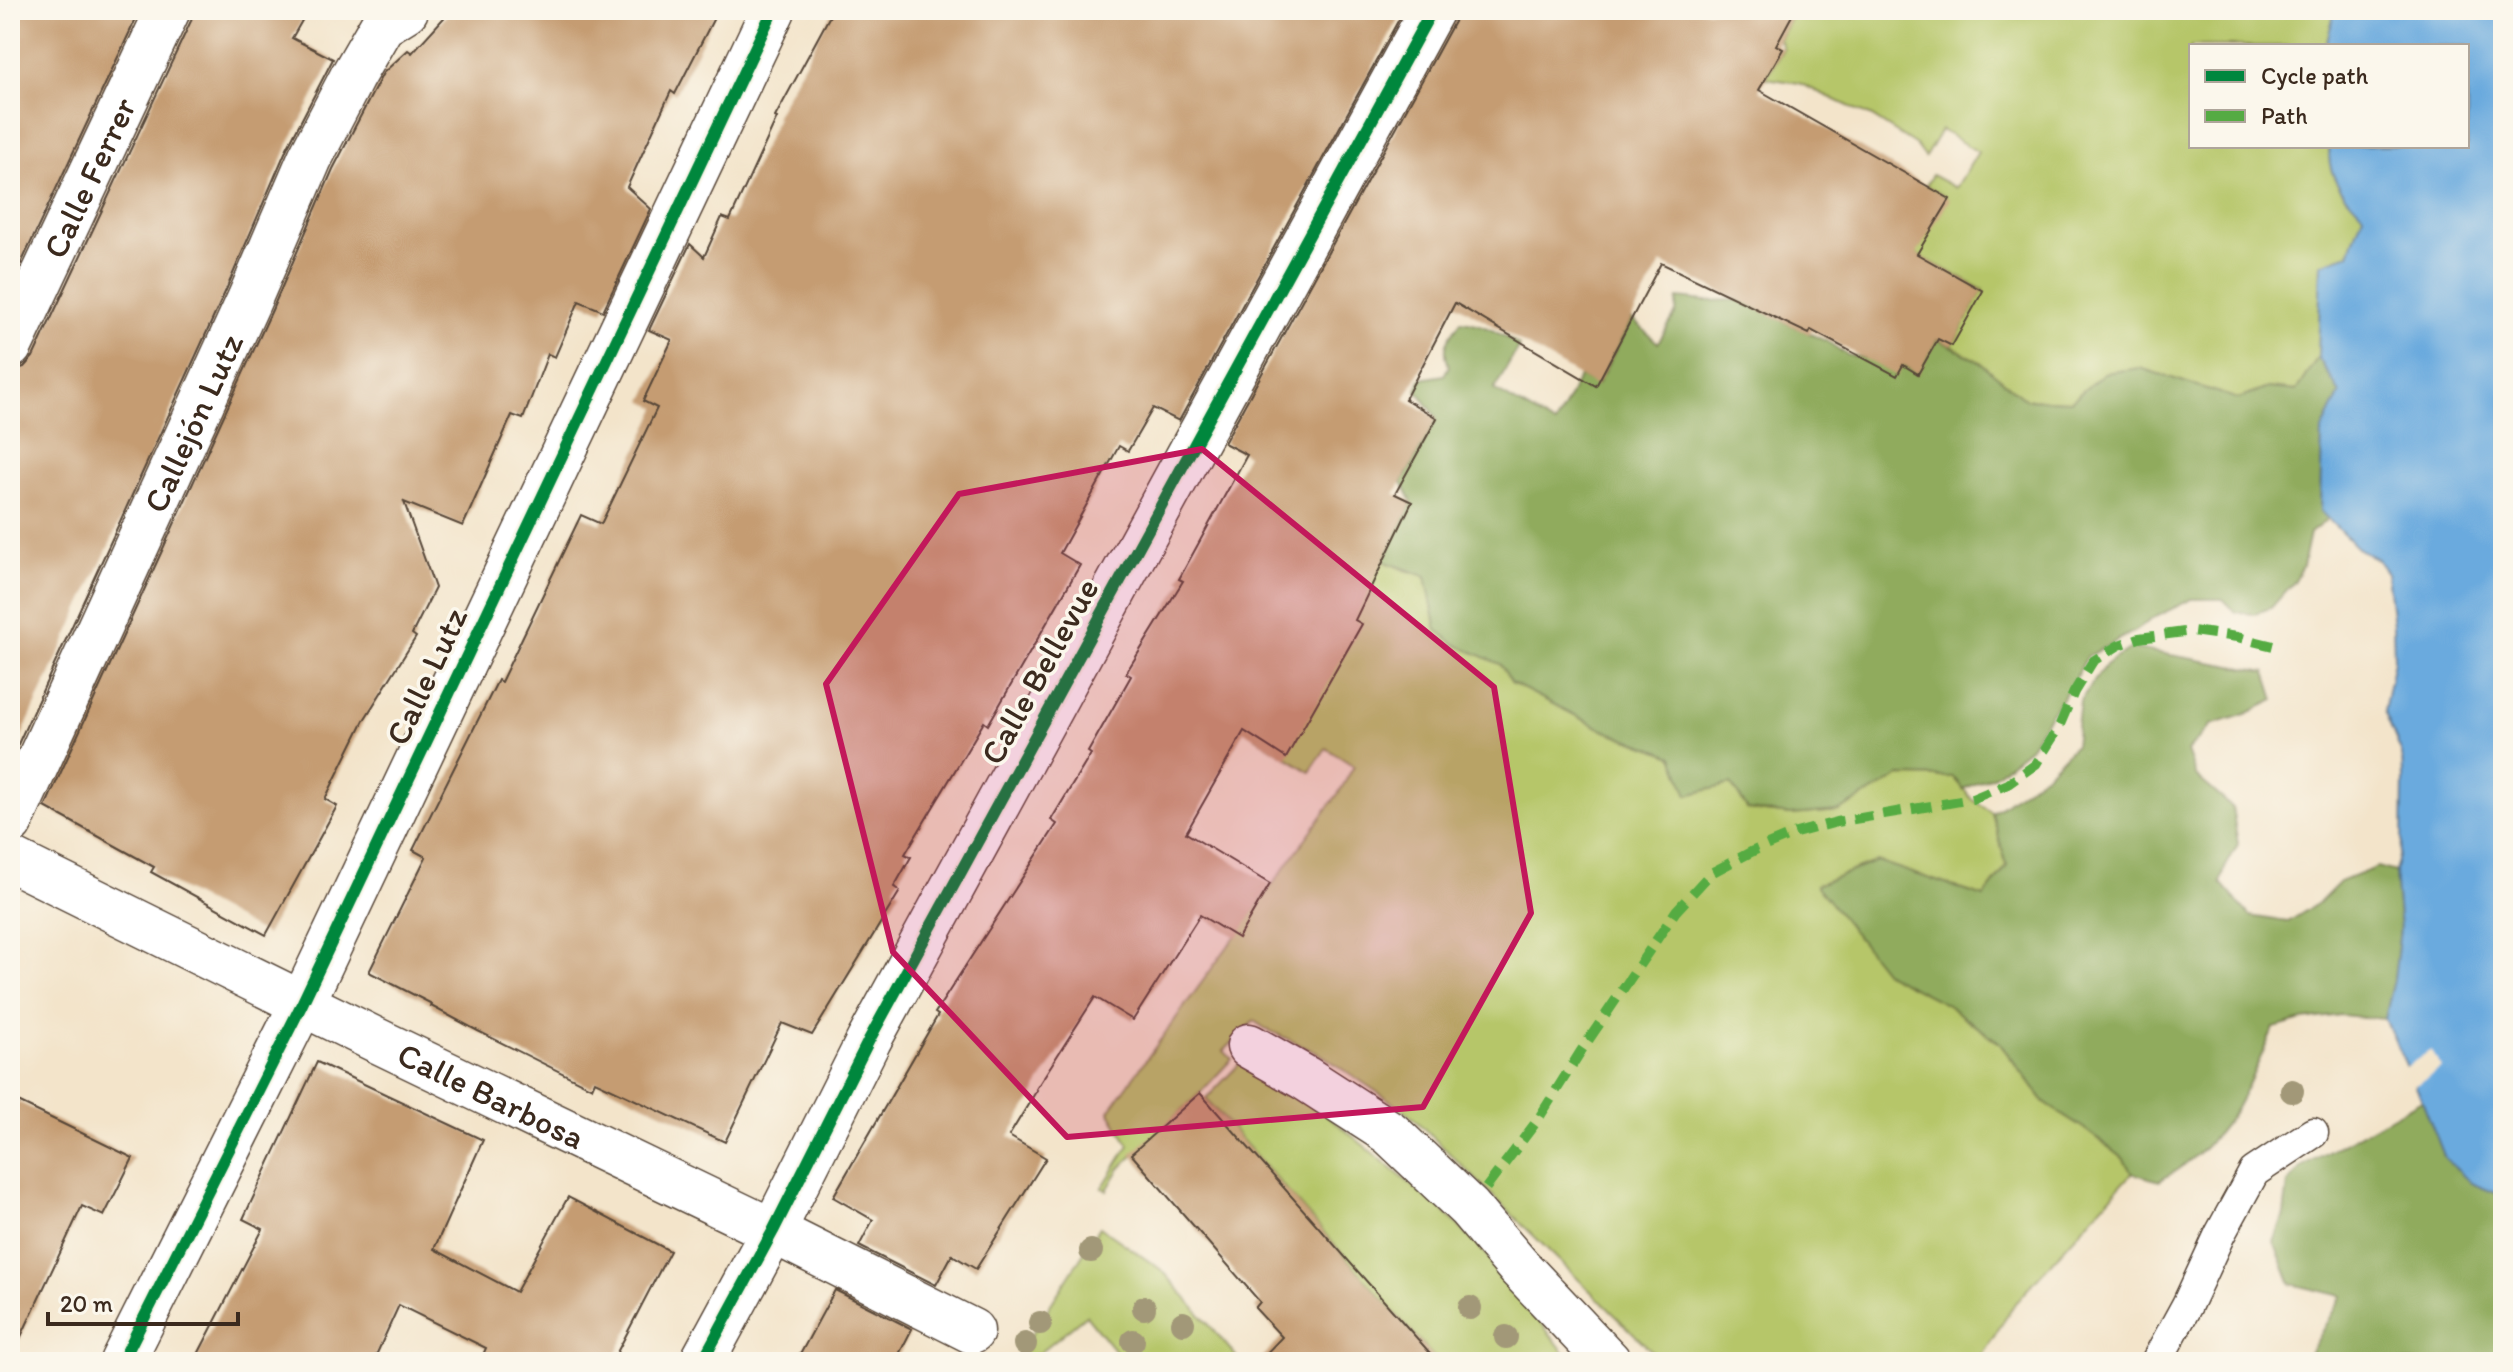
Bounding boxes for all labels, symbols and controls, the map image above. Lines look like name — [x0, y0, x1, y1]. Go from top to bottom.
legend — [2189, 44, 2469, 148]
text: Cycle path — [2261, 61, 2368, 90]
street label: Calle Ferrer — [34, 91, 145, 265]
text: Path — [2261, 101, 2308, 130]
street label: Callejón Lutz — [135, 327, 252, 519]
street label: Calle Bellevue — [971, 571, 1107, 772]
street label: Calle Lutz — [377, 601, 476, 752]
street label: Calle Barbosa — [391, 1033, 591, 1158]
scale bar — [48, 1276, 238, 1326]
text: 20 m — [60, 1289, 113, 1318]

